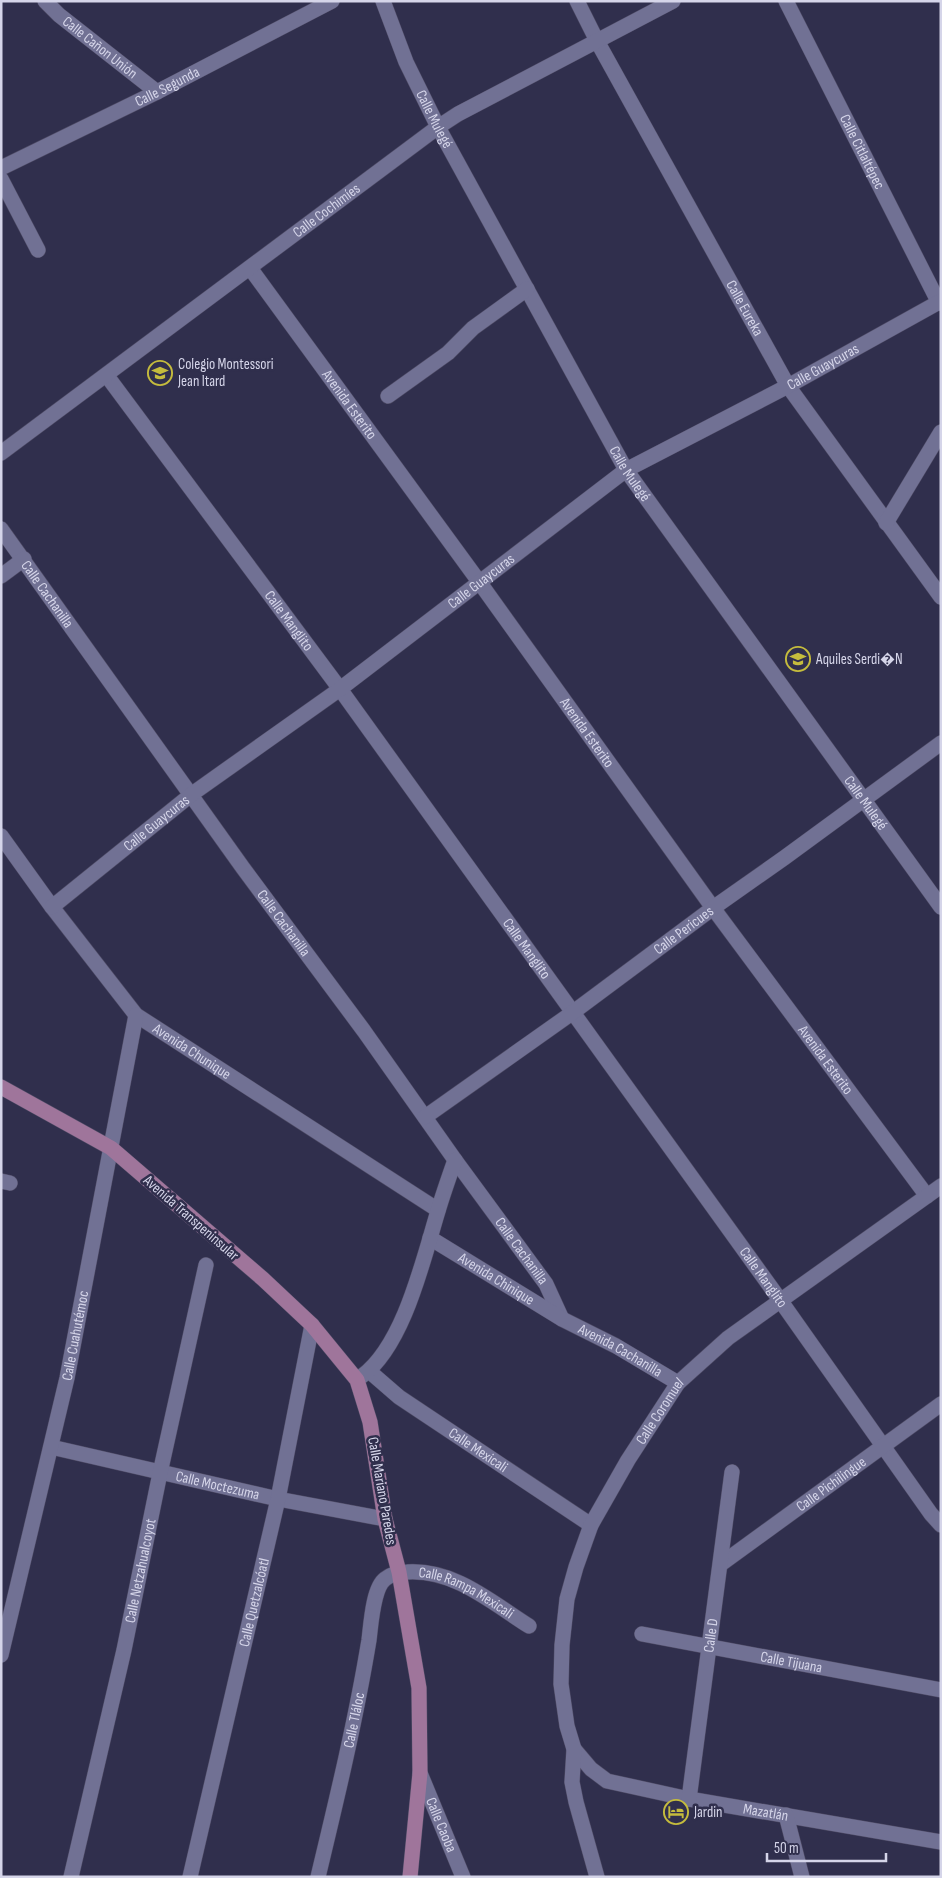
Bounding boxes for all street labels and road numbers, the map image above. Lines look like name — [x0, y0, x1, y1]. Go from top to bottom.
street label: Calle Cañon Unión — [59, 12, 141, 83]
street label: Calle Segunda — [132, 62, 203, 111]
street label: Calle Mulegé — [412, 87, 457, 152]
street label: Calle Citlaltépec — [835, 111, 889, 192]
street label: Calle Cochimíes — [289, 179, 364, 242]
street label: Calle Eureka — [722, 277, 768, 340]
street label: Calle Guaycuras — [784, 339, 862, 394]
street label: Avenida Esterito — [317, 365, 381, 443]
street label: Calle Mulegé — [605, 442, 655, 505]
street label: Calle Guaycuras — [444, 549, 518, 613]
street label: Calle Cachanilla — [17, 557, 78, 632]
street label: Calle Manglito — [260, 587, 318, 655]
street label: Avenida Esterito — [555, 693, 619, 771]
street label: Calle Mulegé — [840, 772, 892, 834]
street label: Calle Guaycuras — [119, 790, 193, 855]
street label: Calle Cachanilla — [253, 886, 315, 960]
street label: Calle Pericues — [650, 901, 717, 959]
street label: Calle Manglito — [499, 914, 555, 983]
street label: Avenida Chunique — [149, 1018, 235, 1083]
street label: Avenida Esterito — [793, 1021, 858, 1098]
street label: Avenida Transpeninsular — [139, 1171, 243, 1265]
street label: Calle Cachanilla — [491, 1214, 553, 1288]
street label: Calle Manglito — [735, 1243, 792, 1311]
street label: Avenida Chinique — [454, 1248, 538, 1309]
street label: Calle Cuahutémoc — [57, 1289, 93, 1382]
street label: Avenida Cachanilla — [574, 1319, 666, 1381]
street label: Calle Coromuel — [631, 1373, 687, 1448]
street label: Calle Mexicali — [445, 1423, 512, 1477]
street label: Calle Mariano Paredes — [363, 1436, 401, 1546]
street label: Calle Pichilingue — [792, 1452, 870, 1516]
street label: Calle Moctezuma — [174, 1466, 262, 1504]
street label: Calle Netzahualcoyot — [120, 1516, 160, 1625]
street label: Calle Quetzalcóatl — [234, 1556, 273, 1649]
street label: Calle Rampa Mexicali — [418, 1562, 518, 1623]
street label: Calle D — [699, 1617, 722, 1654]
street label: Calle Tijuana — [759, 1647, 824, 1677]
street label: Calle Tláloc — [339, 1691, 369, 1750]
street label: Calle Caoba — [422, 1794, 461, 1855]
street label: Mazatlán — [742, 1799, 790, 1825]

